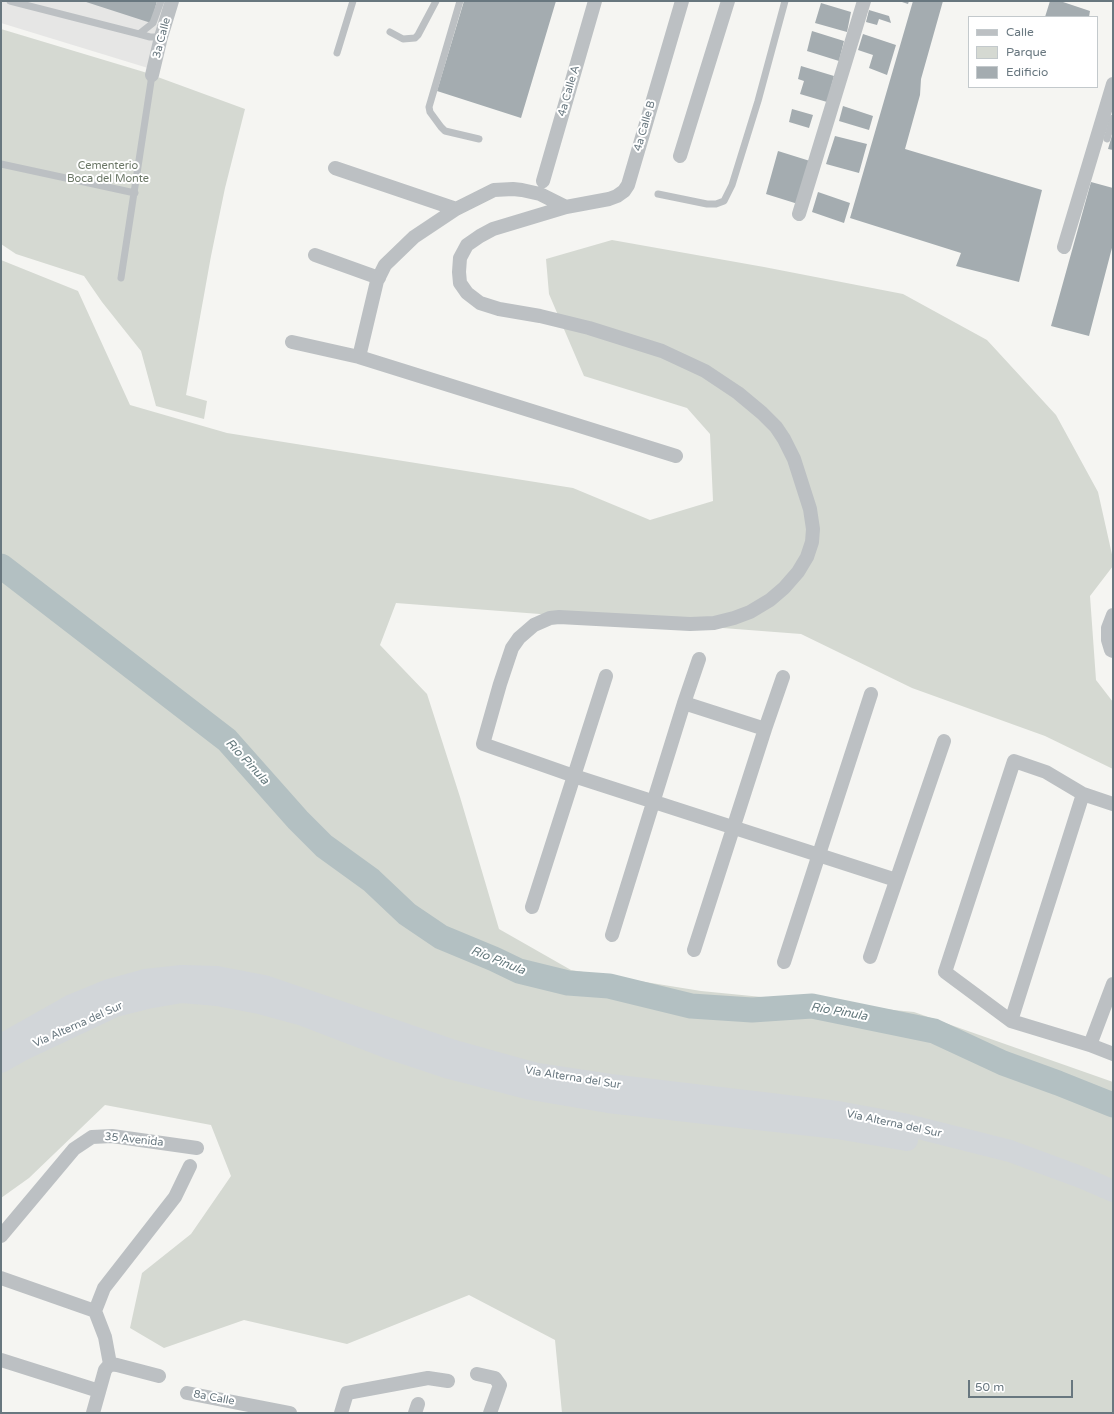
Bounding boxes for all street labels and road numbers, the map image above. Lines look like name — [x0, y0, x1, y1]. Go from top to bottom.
street label: 3a Calle — [150, 16, 174, 60]
street label: 4a Calle A — [555, 64, 583, 118]
street label: 4a Calle B — [631, 99, 659, 153]
street label: Vía Alterna del Sur — [31, 999, 125, 1051]
street label: Vía Alterna del Sur — [524, 1064, 622, 1092]
street label: Vía Alterna del Sur — [845, 1107, 943, 1141]
street label: 35 Avenida — [104, 1130, 164, 1150]
street label: 8a Calle — [192, 1388, 236, 1408]

